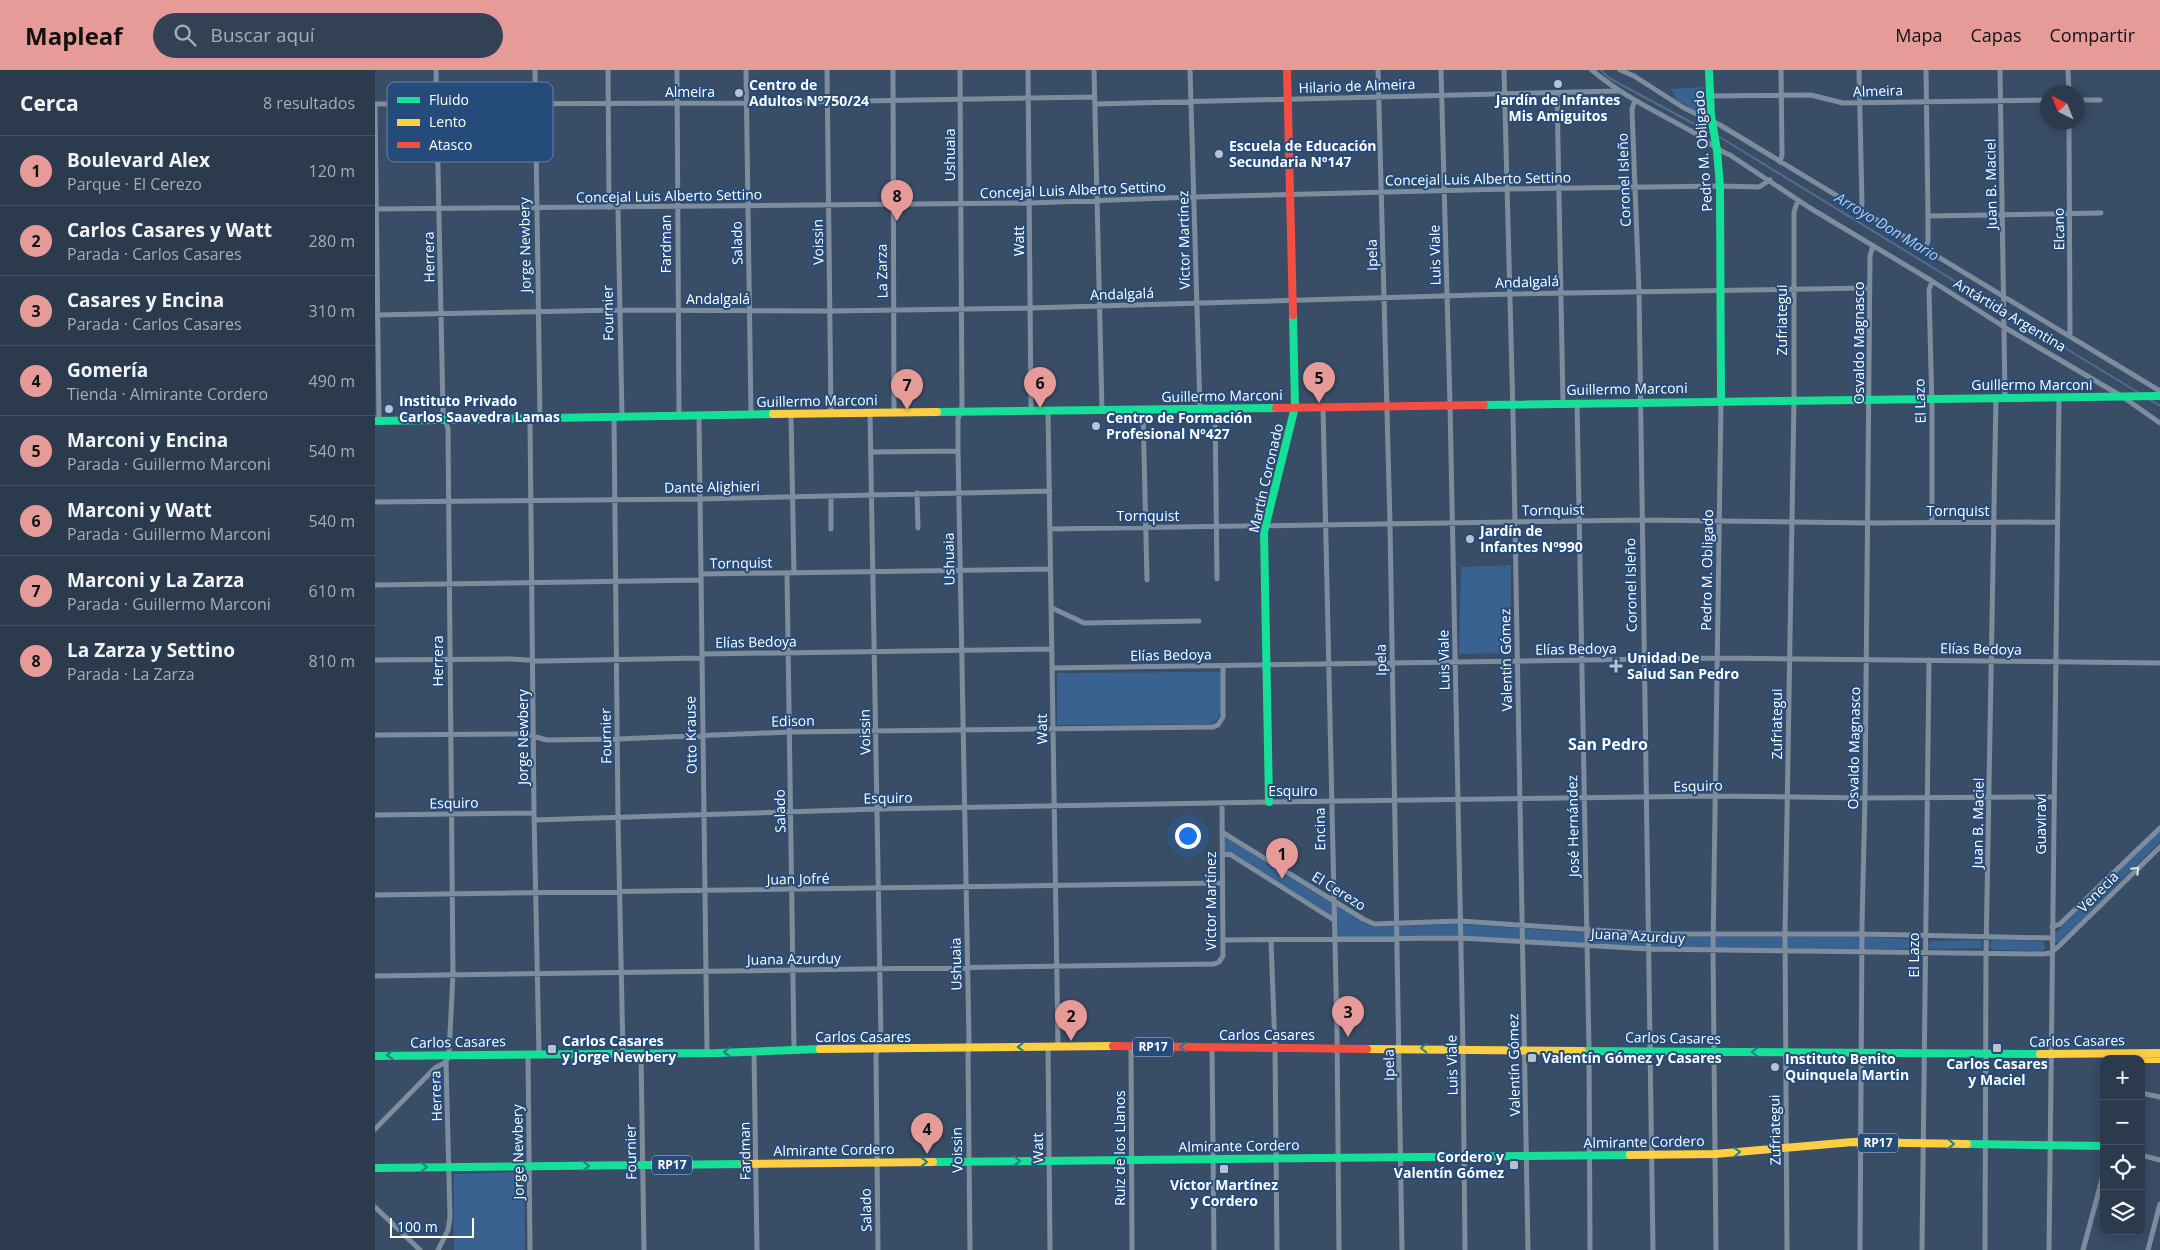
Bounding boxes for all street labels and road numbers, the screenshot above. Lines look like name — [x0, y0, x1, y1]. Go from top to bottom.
street label: Hilario de Almeira — [1298, 74, 1416, 97]
street label: Almeira — [1853, 80, 1903, 101]
street label: Almeira — [665, 82, 715, 101]
street label: Pedro M. Obligado — [1689, 90, 1716, 212]
street label: Ushuaia — [940, 128, 959, 182]
street label: Coronel Isleño — [1612, 133, 1635, 227]
street label: Juan B. Maciel — [1980, 138, 2001, 232]
street label: Concejal Luis Alberto Settino — [1385, 167, 1571, 190]
street label: Concejal Luis Alberto Settino — [980, 177, 1166, 202]
street label: Concejal Luis Alberto Settino — [576, 184, 762, 207]
street label: Víctor Martínez — [1173, 190, 1194, 290]
street label: Jorge Newbery — [514, 196, 535, 295]
street label: Elcano — [2049, 207, 2068, 251]
street label: Fardman — [656, 215, 675, 273]
street label: Voissin — [808, 219, 827, 265]
street label: Salado — [727, 221, 746, 265]
street label: Luis Viale — [1424, 224, 1445, 286]
street label: Watt — [1009, 226, 1028, 256]
street label: Herrera — [419, 231, 438, 283]
street label: Ipela — [1362, 239, 1381, 271]
street label: La Zarza — [872, 244, 891, 298]
street label: Andalgalá — [1495, 271, 1559, 292]
street label: Antártida Argentina — [1951, 273, 2070, 356]
street label: Osvaldo Magnasco — [1849, 282, 1868, 404]
street label: Andalgalá — [1090, 283, 1154, 304]
street label: Fournier — [598, 285, 617, 341]
street label: Zufriategui — [1772, 285, 1791, 355]
street label: Andalgalá — [686, 289, 750, 308]
street label: Guillermo Marconi — [1971, 375, 2093, 394]
street label: Guillermo Marconi — [1566, 378, 1688, 399]
street label: El Lazo — [1909, 378, 1930, 424]
street label: Guillermo Marconi — [1161, 385, 1283, 406]
street label: Guillermo Marconi — [756, 390, 878, 411]
street label: Martín Coronado — [1244, 421, 1287, 534]
street label: Dante Alighieri — [664, 476, 760, 497]
street label: Tornquist — [1521, 499, 1585, 520]
street label: Tornquist — [1927, 501, 1989, 520]
street label: Tornquist — [1117, 506, 1179, 525]
street label: Pedro M. Obligado — [1696, 509, 1717, 631]
street label: Ushuaia — [939, 532, 958, 586]
street label: Coronel Isleño — [1620, 538, 1641, 632]
street label: Tornquist — [709, 552, 773, 573]
street label: Valentín Gómez — [1495, 608, 1516, 712]
street label: Luis Viale — [1433, 629, 1454, 691]
street label: Elías Bedoya — [715, 631, 797, 652]
street label: Herrera — [428, 636, 447, 687]
street label: Elías Bedoya — [1535, 638, 1617, 659]
street label: Elías Bedoya — [1940, 638, 2022, 659]
street label: Elías Bedoya — [1130, 644, 1212, 665]
street label: Ipela — [1371, 644, 1390, 676]
street label: Osvaldo Magnasco — [1843, 687, 1864, 809]
street label: Jorge Newbery — [513, 688, 532, 787]
street label: Zufriategui — [1767, 689, 1786, 759]
street label: Otto Krause — [680, 696, 701, 774]
street label: Fournier — [596, 708, 615, 764]
street label: Voissin — [855, 709, 874, 755]
street label: Edison — [771, 711, 815, 730]
street label: Watt — [1032, 713, 1051, 745]
street label: José Hernández — [1562, 774, 1583, 879]
street label: Esquiro — [1673, 775, 1723, 796]
street label: Juan B. Maciel — [1967, 777, 1988, 871]
street label: Esquiro — [1268, 781, 1318, 800]
street label: Esquiro — [863, 788, 913, 807]
street label: Salado — [770, 789, 789, 833]
street label: Esquiro — [429, 793, 479, 812]
street label: Guaviravi — [2031, 793, 2050, 855]
street label: Encina — [1310, 807, 1329, 851]
street label: Víctor Martínez — [1201, 851, 1220, 950]
street label: El Cerezo — [1309, 867, 1370, 915]
street label: Venecia — [2073, 867, 2122, 916]
street label: Juan Jofré — [764, 868, 830, 889]
street label: Juana Azurduy — [1589, 923, 1686, 947]
street label: El Lazo — [1904, 932, 1923, 978]
street label: Ushuaia — [946, 937, 965, 991]
street label: Juana Azurduy — [745, 948, 842, 969]
street label: Valentín Gómez — [1503, 1013, 1524, 1117]
street label: Carlos Casares — [1219, 1025, 1315, 1044]
street label: Carlos Casares — [815, 1027, 911, 1046]
street label: Carlos Casares — [1625, 1027, 1721, 1048]
street label: Carlos Casares — [2029, 1030, 2125, 1051]
street label: Carlos Casares — [410, 1031, 506, 1052]
street label: Luis Viale — [1441, 1034, 1462, 1096]
road number: RP17 — [1133, 1038, 1173, 1056]
street label: Ipela — [1379, 1049, 1398, 1081]
street label: Herrera — [425, 1070, 446, 1122]
street label: Ruiz de los Llanos — [1110, 1090, 1129, 1206]
street label: Zufriategui — [1764, 1094, 1785, 1166]
street label: Jorge Newbery — [507, 1103, 528, 1202]
street label: Fardman — [734, 1122, 755, 1180]
street label: Fournier — [621, 1124, 640, 1180]
street label: Voissin — [947, 1127, 966, 1173]
street label: Almirante Cordero — [1583, 1131, 1705, 1152]
street label: Watt — [1028, 1132, 1047, 1164]
road number: RP17 — [1858, 1134, 1898, 1152]
street label: Almirante Cordero — [1178, 1135, 1300, 1156]
street label: Almirante Cordero — [773, 1139, 895, 1160]
road number: RP17 — [652, 1156, 692, 1174]
street label: Salado — [856, 1188, 875, 1232]

